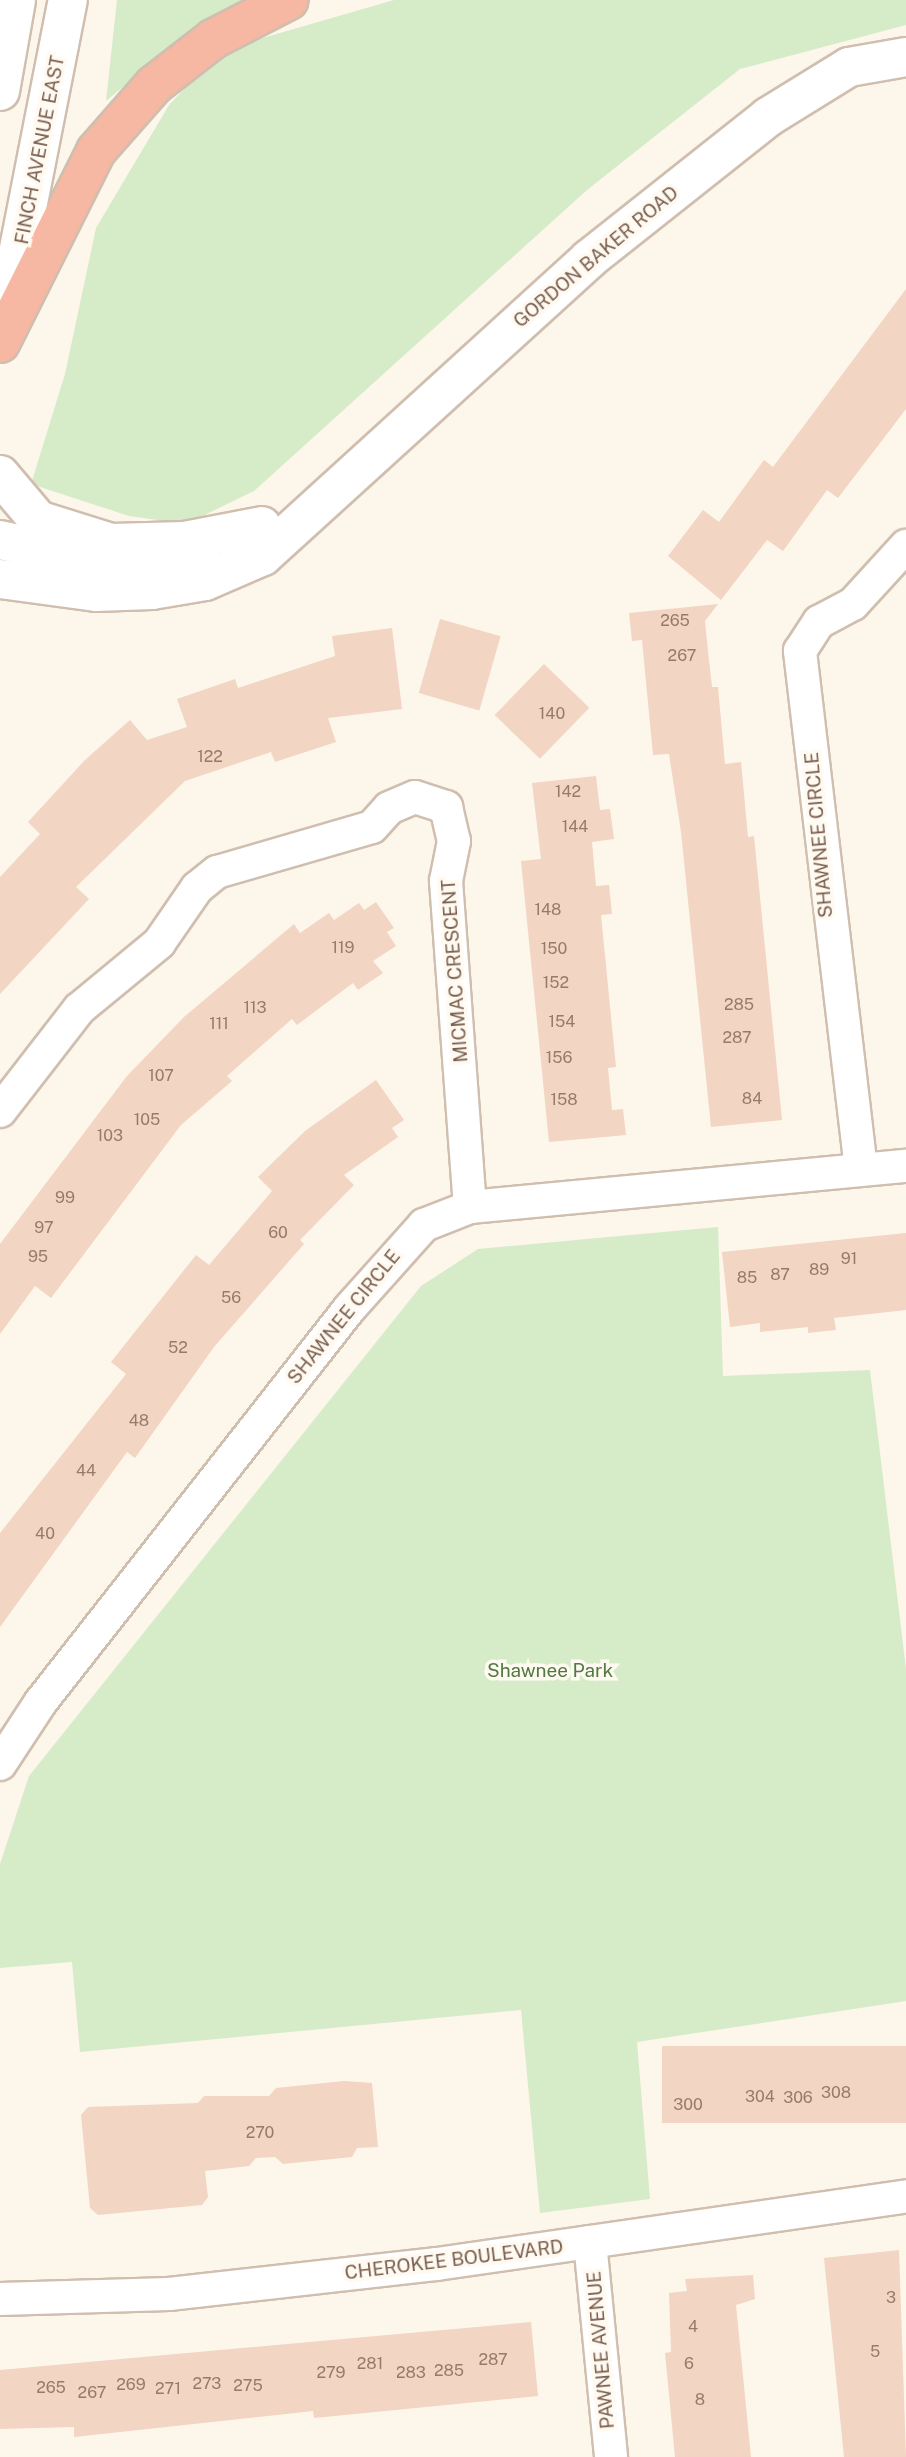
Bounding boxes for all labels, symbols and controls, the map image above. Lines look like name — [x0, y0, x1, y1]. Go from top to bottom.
street label: FINCH AVENUE EAST — [11, 54, 69, 246]
street label: GORDON BAKER ROAD — [509, 181, 683, 333]
house number: 265 — [660, 611, 690, 631]
house number: 267 — [668, 646, 696, 666]
house number: 140 — [539, 704, 565, 724]
house number: 122 — [197, 747, 223, 767]
street label: SHAWNEE CIRCLE — [800, 751, 838, 919]
house number: 142 — [555, 782, 581, 802]
house number: 144 — [562, 817, 588, 837]
street label: MICMAC CRESCENT — [437, 879, 473, 1063]
house number: 148 — [535, 900, 561, 920]
house number: 119 — [331, 938, 355, 958]
house number: 150 — [541, 939, 567, 959]
house number: 152 — [543, 973, 569, 993]
house number: 285 — [724, 995, 754, 1015]
house number: 113 — [243, 998, 267, 1018]
house number: 154 — [549, 1012, 575, 1032]
house number: 111 — [209, 1014, 229, 1034]
house number: 287 — [722, 1028, 752, 1048]
house number: 156 — [546, 1048, 572, 1068]
house number: 107 — [148, 1066, 174, 1086]
house number: 84 — [742, 1089, 762, 1109]
house number: 158 — [550, 1090, 578, 1110]
house number: 105 — [134, 1110, 160, 1130]
house number: 103 — [97, 1126, 123, 1146]
house number: 99 — [55, 1188, 75, 1208]
house number: 97 — [34, 1218, 54, 1238]
house number: 60 — [268, 1223, 288, 1243]
street label: SHAWNEE CIRCLE — [283, 1245, 405, 1389]
house number: 95 — [28, 1247, 48, 1267]
house number: 91 — [841, 1249, 857, 1269]
house number: 89 — [809, 1260, 829, 1280]
house number: 87 — [770, 1265, 790, 1285]
house number: 85 — [737, 1268, 757, 1288]
house number: 56 — [221, 1288, 241, 1308]
house number: 52 — [168, 1338, 188, 1358]
house number: 48 — [129, 1411, 149, 1431]
house number: 44 — [76, 1461, 96, 1481]
house number: 40 — [35, 1524, 55, 1544]
park label: Shawnee Park — [487, 1660, 613, 1682]
house number: 308 — [821, 2083, 851, 2103]
house number: 304 — [745, 2087, 775, 2107]
house number: 306 — [783, 2088, 813, 2108]
house number: 300 — [673, 2095, 703, 2115]
house number: 270 — [246, 2123, 274, 2143]
street label: CHEROKEE BOULEVARD — [343, 2235, 565, 2285]
street label: PAWNEE AVENUE — [583, 2270, 619, 2430]
house number: 3 — [886, 2288, 896, 2308]
house number: 4 — [688, 2317, 698, 2337]
house number: 5 — [870, 2342, 880, 2362]
house number: 287 — [478, 2350, 508, 2370]
house number: 281 — [357, 2354, 383, 2374]
house number: 6 — [684, 2354, 694, 2374]
house number: 285 — [434, 2361, 464, 2381]
house number: 279 — [317, 2363, 345, 2383]
house number: 283 — [396, 2363, 426, 2383]
house number: 273 — [193, 2374, 221, 2394]
house number: 269 — [116, 2375, 146, 2395]
house number: 275 — [233, 2376, 263, 2396]
house number: 265 — [36, 2378, 66, 2398]
house number: 271 — [155, 2379, 181, 2399]
house number: 267 — [78, 2383, 106, 2403]
house number: 8 — [695, 2390, 705, 2410]

